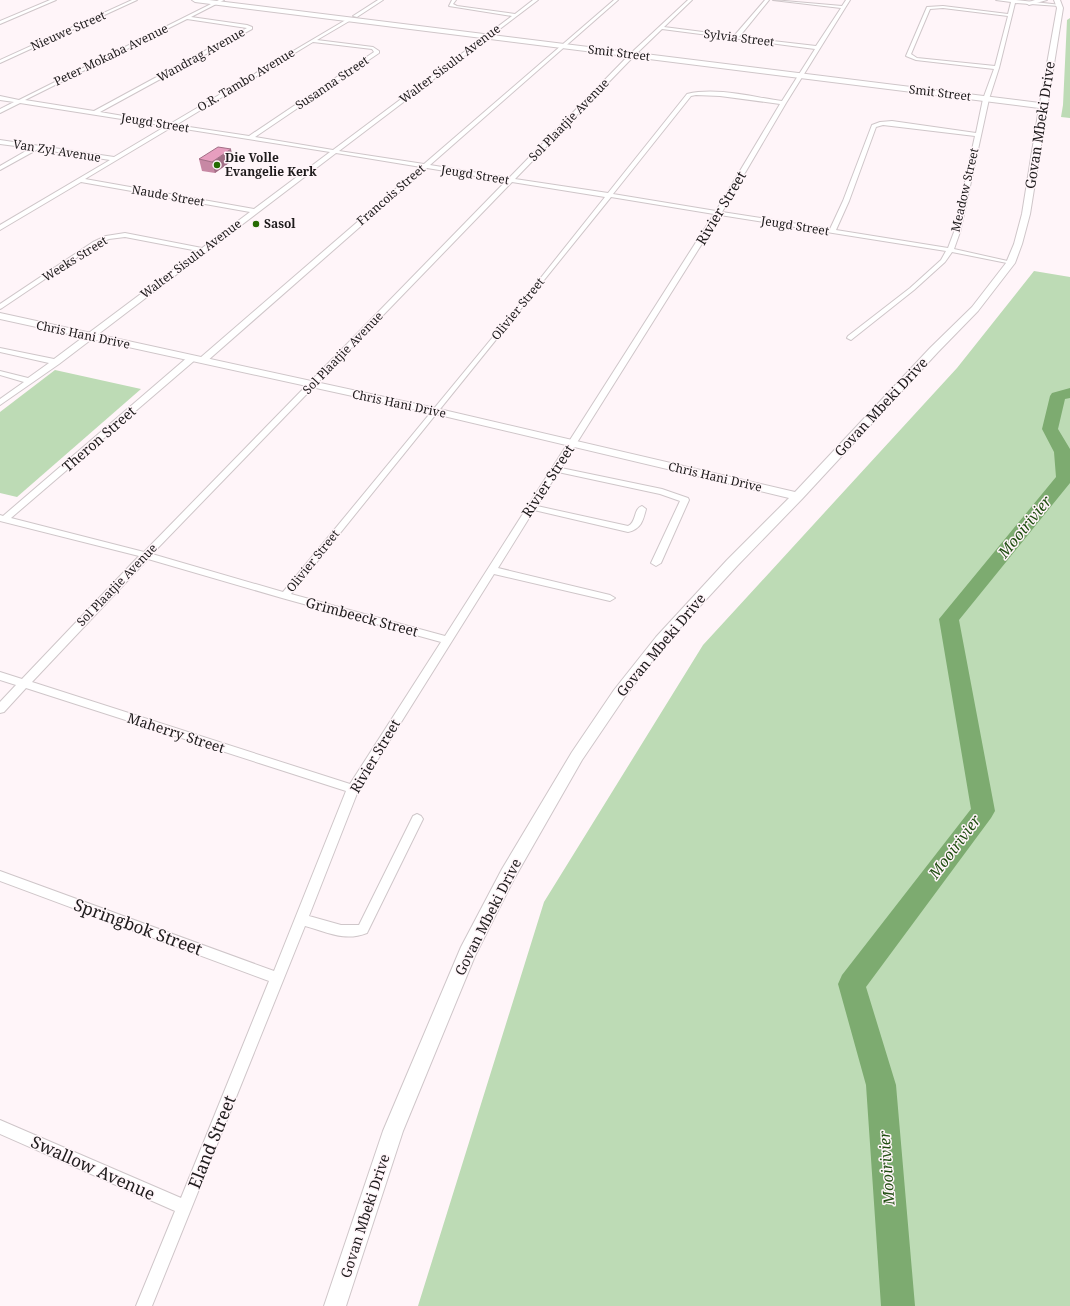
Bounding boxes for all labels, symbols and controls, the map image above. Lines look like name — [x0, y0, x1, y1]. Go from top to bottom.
street label: Nieuwe Street — [28, 6, 108, 55]
street label: Peter Mokaba Avenue — [51, 19, 171, 90]
street label: Walter Sisulu Avenue — [396, 20, 504, 107]
street label: Wandrag Avenue — [154, 23, 248, 86]
street label: Sylvia Street — [703, 25, 775, 50]
street label: Smit Street — [587, 40, 651, 65]
street label: O.R. Tambo Avenue — [194, 44, 298, 115]
street label: Susanna Street — [292, 52, 372, 113]
street label: Govan Mbeki Drive — [1020, 60, 1059, 190]
street label: Sol Plaatjie Avenue — [525, 75, 613, 165]
street label: Smit Street — [908, 80, 972, 105]
street label: Jeugd Street — [119, 109, 190, 136]
street label: Van Zyl Avenue — [12, 135, 102, 166]
street label: Meadow Street — [947, 146, 982, 234]
place label: Die Volle Evangelie Kerk — [225, 149, 317, 180]
marker: Die Volle Evangelie Kerk — [212, 160, 222, 170]
street label: Francois Street — [353, 160, 429, 229]
street label: Jeugd Street — [439, 161, 510, 188]
street label: Rivier Street — [691, 167, 750, 248]
street label: Naude Street — [130, 181, 206, 210]
street label: Jeugd Street — [759, 212, 830, 239]
street label: Walter Sisulu Avenue — [137, 215, 245, 302]
place label: Sasol — [264, 215, 296, 232]
marker: Sasol — [251, 219, 261, 229]
street label: Weeks Street — [39, 232, 110, 285]
street label: Olivier Street — [487, 274, 548, 344]
street label: Sol Plaatjie Avenue — [299, 308, 387, 398]
street label: Chris Hani Drive — [35, 316, 132, 353]
street label: Govan Mbeki Drive — [830, 353, 932, 460]
street label: Chris Hani Drive — [351, 385, 448, 422]
street label: Theron Street — [58, 401, 139, 476]
street label: Rivier Street — [517, 441, 578, 521]
street label: Chris Hani Drive — [667, 457, 764, 496]
water label: Mooirivier — [992, 490, 1056, 562]
street label: Olivier Street — [282, 526, 343, 596]
street label: Sol Plaatjie Avenue — [73, 540, 161, 630]
street label: Govan Mbeki Drive — [612, 589, 709, 700]
street label: Grimbeeck Street — [304, 592, 421, 641]
street label: Maherry Street — [125, 708, 227, 757]
street label: Rivier Street — [345, 715, 404, 796]
water label: Mooirivier — [923, 810, 985, 883]
street label: Govan Mbeki Drive — [450, 855, 525, 979]
street label: Springbok Street — [71, 893, 206, 960]
street label: Eland Street — [182, 1092, 241, 1192]
water label: Mooirivier — [873, 1129, 899, 1207]
street label: Swallow Avenue — [28, 1130, 159, 1205]
street label: Govan Mbeki Drive — [336, 1152, 394, 1280]

